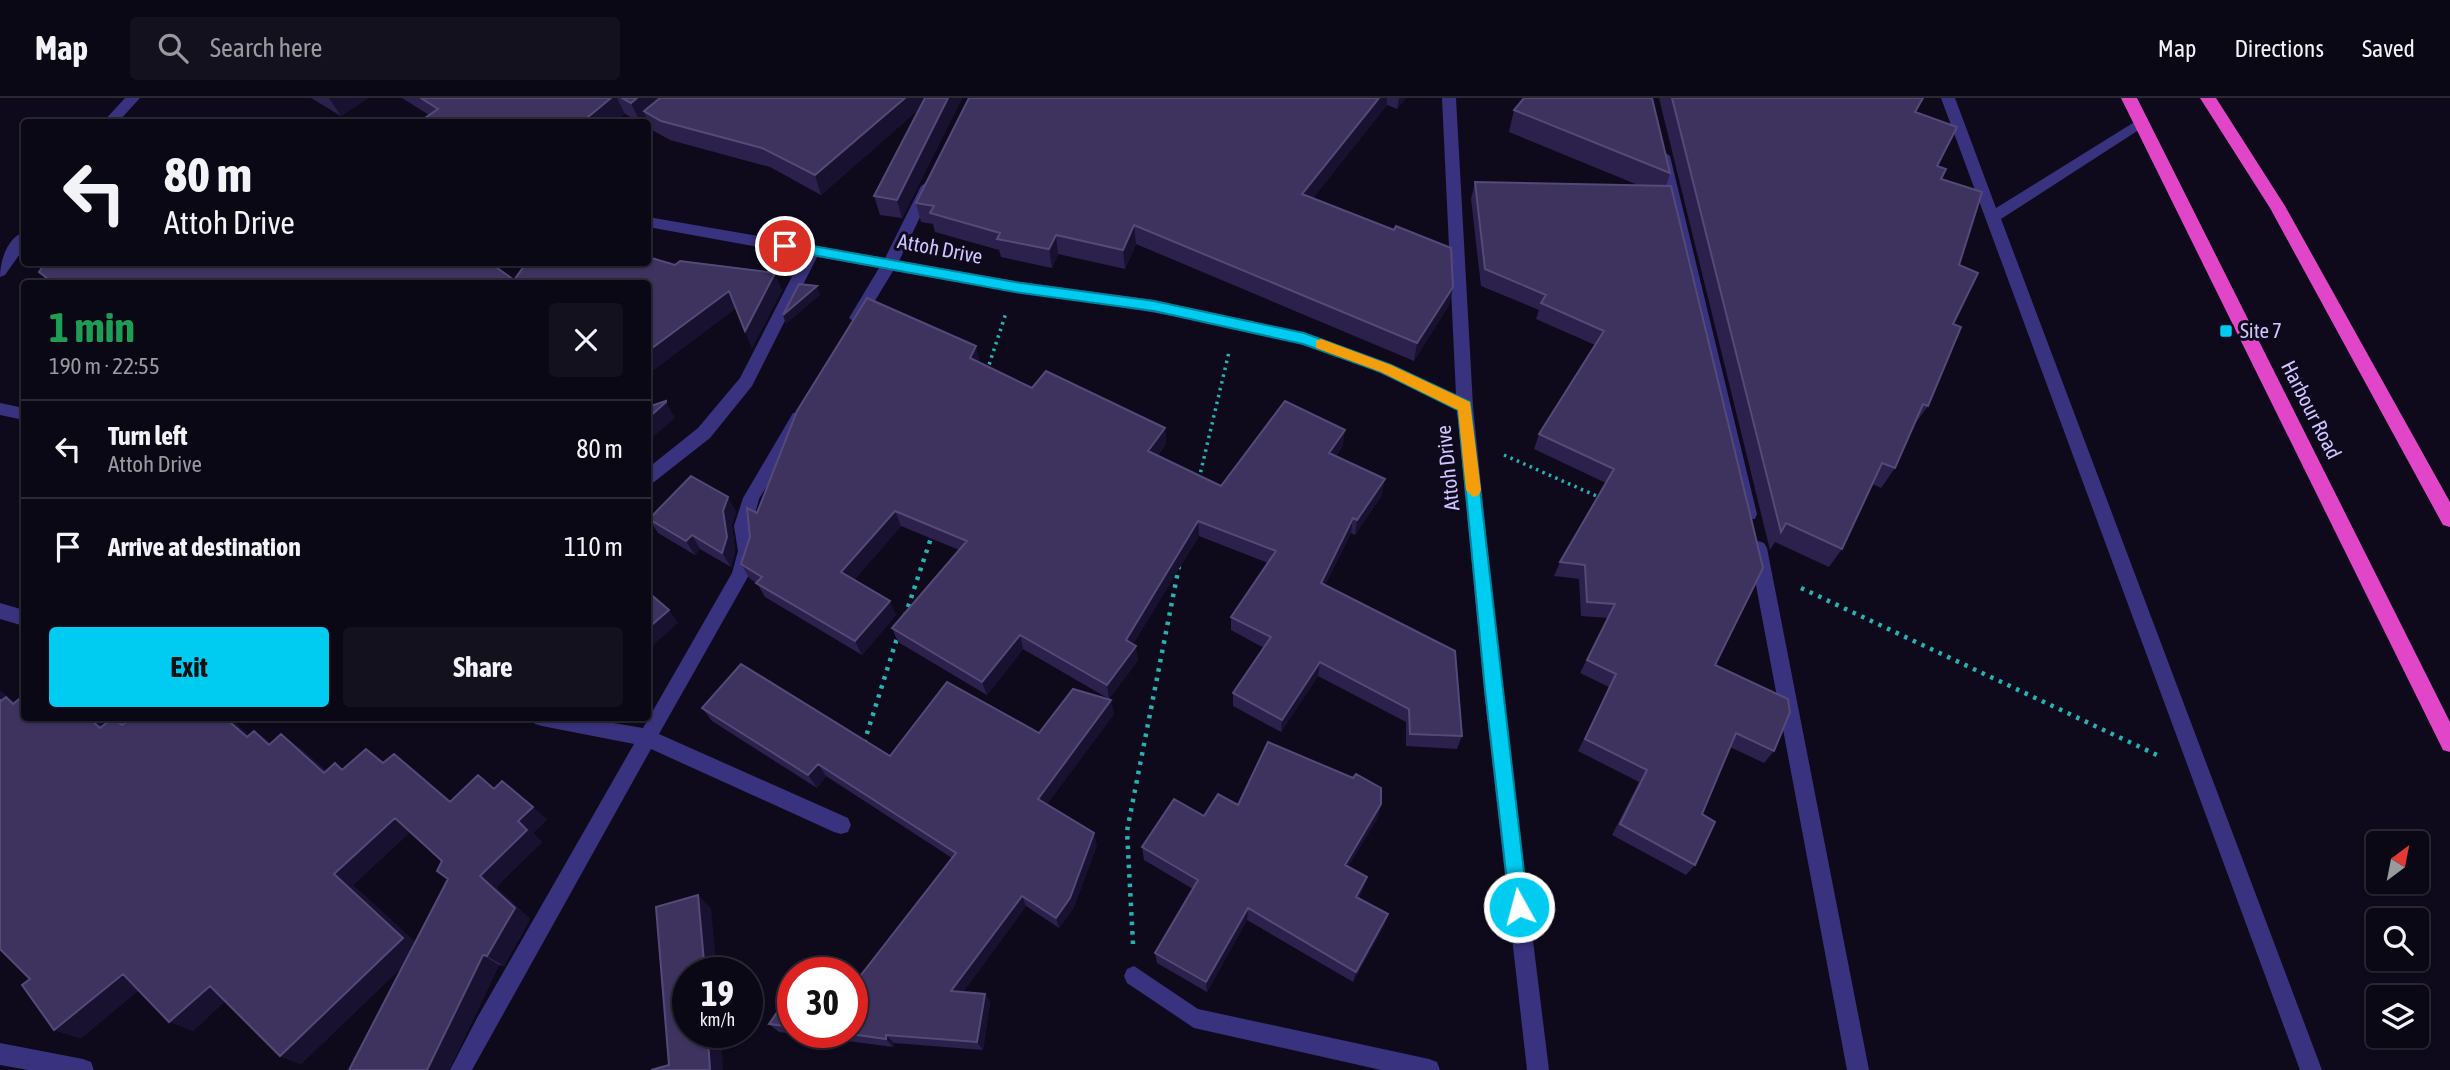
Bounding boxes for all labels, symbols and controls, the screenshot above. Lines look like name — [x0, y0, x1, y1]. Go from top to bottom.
search box — [130, 17, 620, 80]
text: Map — [35, 29, 88, 67]
icon: search — [154, 29, 192, 67]
text: Search here — [210, 33, 322, 63]
text: Map — [2158, 35, 2196, 62]
text: Directions — [2234, 35, 2324, 62]
text: Saved — [2362, 35, 2415, 62]
text: 80 m — [164, 146, 252, 202]
icon: left — [49, 147, 140, 238]
text: Attoh Drive — [164, 204, 295, 241]
pin — [755, 216, 815, 276]
icon: arrive — [766, 227, 804, 265]
street label: Attoh Drive — [896, 228, 985, 268]
text: 1 min — [49, 303, 135, 351]
button: close — [549, 303, 623, 377]
place label: Site 7 — [2240, 318, 2282, 342]
marker: Site 7 — [2218, 323, 2234, 339]
text: 190 m · 22:55 — [49, 353, 160, 379]
street label: Harbour Road — [2277, 356, 2347, 463]
text: Turn left — [108, 421, 188, 451]
street label: Attoh Drive — [1431, 424, 1463, 512]
icon: left — [49, 430, 87, 468]
text: 80 m — [576, 434, 623, 464]
text: Attoh Drive — [108, 451, 202, 477]
icon: arrive — [49, 528, 87, 566]
text: Arrive at destination — [108, 532, 301, 562]
text: 110 m — [564, 532, 623, 562]
button: Exit — [49, 627, 329, 707]
button: Share — [343, 627, 623, 707]
north arrow — [2366, 831, 2429, 894]
map controls — [2366, 831, 2429, 1048]
position arrow — [1482, 870, 1556, 944]
button: search — [2366, 908, 2429, 971]
speed limit sign: 30 — [777, 957, 868, 1048]
text: 19 — [701, 973, 734, 1013]
button: layers — [2366, 985, 2429, 1048]
text: km/h — [700, 1009, 735, 1030]

